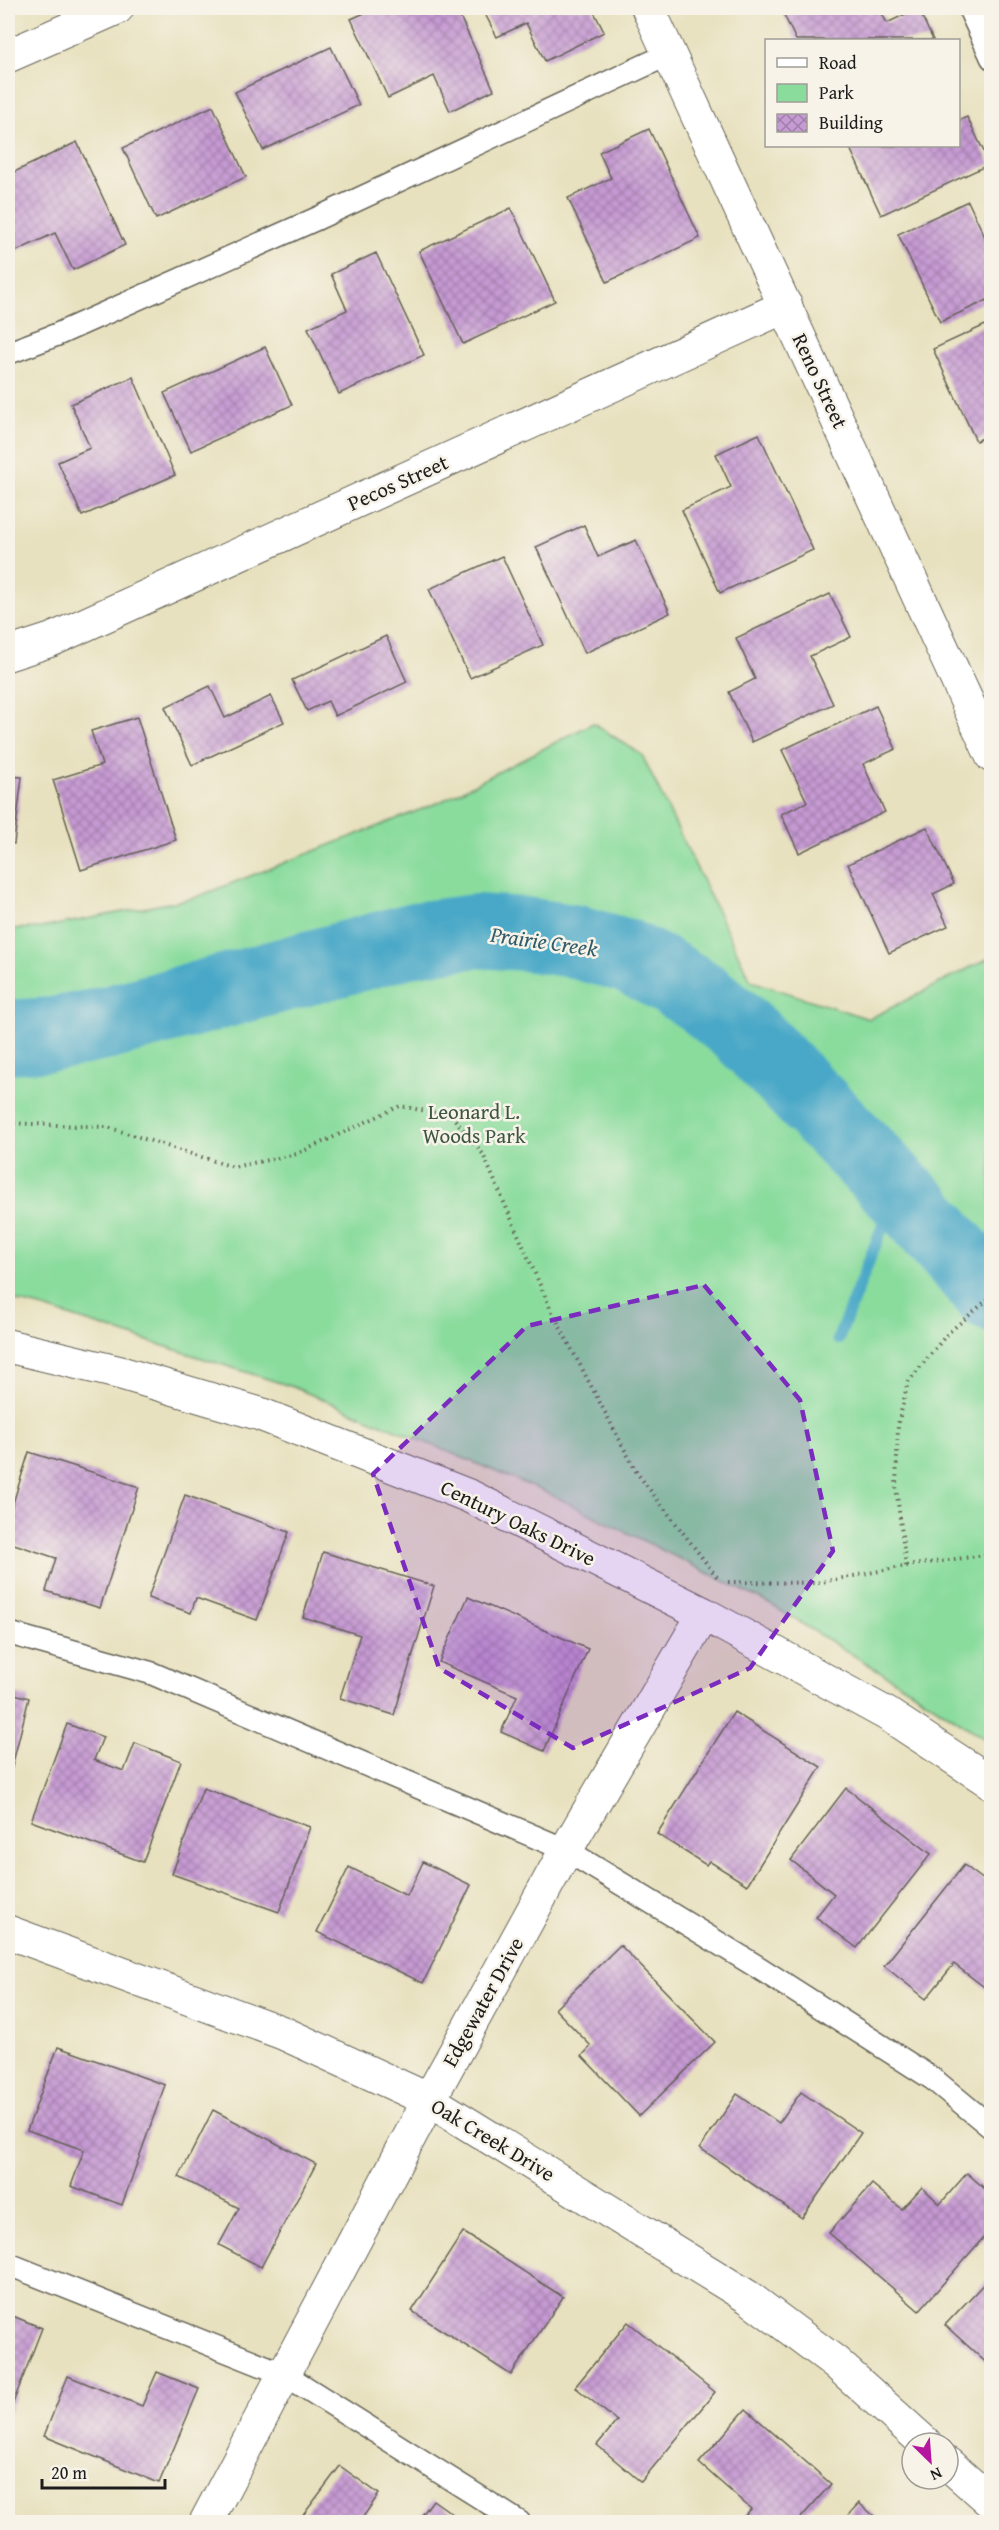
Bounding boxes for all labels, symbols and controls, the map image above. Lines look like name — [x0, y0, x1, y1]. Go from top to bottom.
legend — [765, 39, 960, 147]
text: Road — [819, 49, 857, 76]
text: Park — [819, 79, 855, 106]
text: Building — [819, 109, 883, 136]
street label: Reno Street — [785, 328, 856, 434]
street label: Pecos Street — [342, 446, 454, 519]
water label: Prairie Creek — [488, 918, 600, 964]
park label: Leonard L. Woods Park — [422, 1096, 526, 1151]
street label: Century Oaks Drive — [435, 1472, 601, 1574]
street label: Edgewater Drive — [434, 1931, 531, 2072]
street label: Oak Creek Drive — [425, 2090, 561, 2189]
north arrow — [900, 2431, 960, 2491]
scale bar — [42, 2452, 165, 2490]
text: 20 m — [51, 2459, 87, 2486]
text: N — [926, 2461, 946, 2488]

